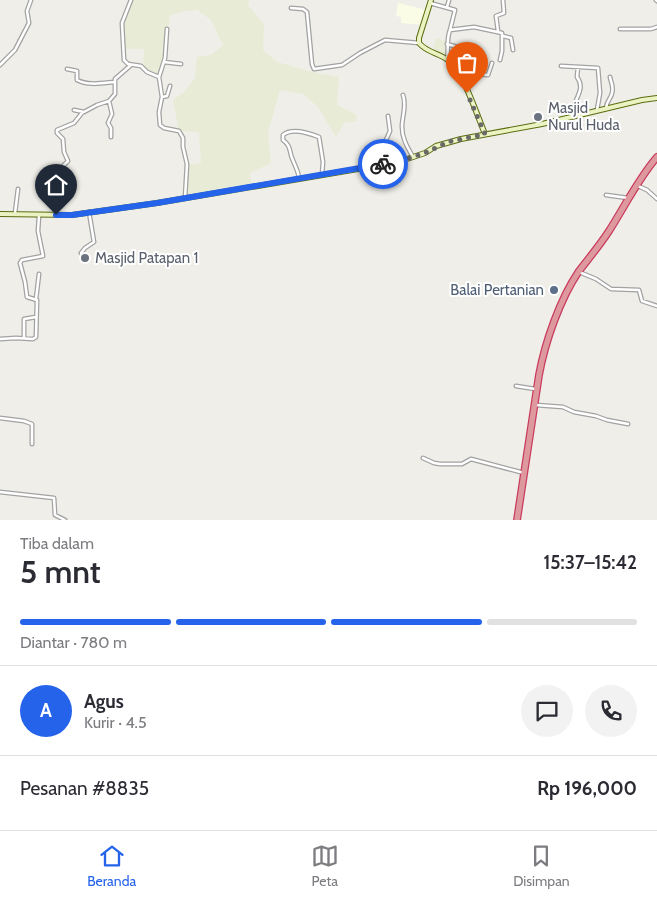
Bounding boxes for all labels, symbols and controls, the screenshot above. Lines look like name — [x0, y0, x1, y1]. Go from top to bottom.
pin — [446, 42, 488, 93]
icon: bag — [453, 49, 481, 77]
place label: Masjid Nurul Huda — [548, 99, 620, 134]
marker: Masjid Nurul Huda — [532, 111, 544, 123]
courier — [358, 139, 408, 189]
icon: bike — [369, 150, 397, 178]
pin — [35, 164, 77, 215]
icon: home — [42, 171, 70, 199]
place label: Masjid Patapan 1 — [95, 249, 198, 267]
marker: Masjid Patapan 1 — [79, 252, 91, 264]
place label: Balai Pertanian — [450, 281, 544, 299]
marker: Balai Pertanian — [548, 284, 560, 296]
text: Tiba dalam — [20, 534, 94, 553]
text: 15:37–15:42 — [544, 551, 637, 574]
text: 5 mnt — [20, 552, 101, 591]
text: Diantar · 780 m — [20, 633, 127, 652]
button: chat — [521, 685, 573, 737]
button: phone — [585, 685, 637, 737]
text: Agus — [84, 690, 124, 713]
text: A — [40, 699, 52, 722]
text: Kurir · 4.5 — [84, 713, 147, 732]
text: Pesanan #8835 — [20, 777, 149, 800]
text: Rp 196,000 — [537, 777, 637, 800]
tab: Beranda — [87, 842, 136, 890]
tab: Peta — [311, 842, 339, 890]
tab: Disimpan — [513, 842, 570, 890]

